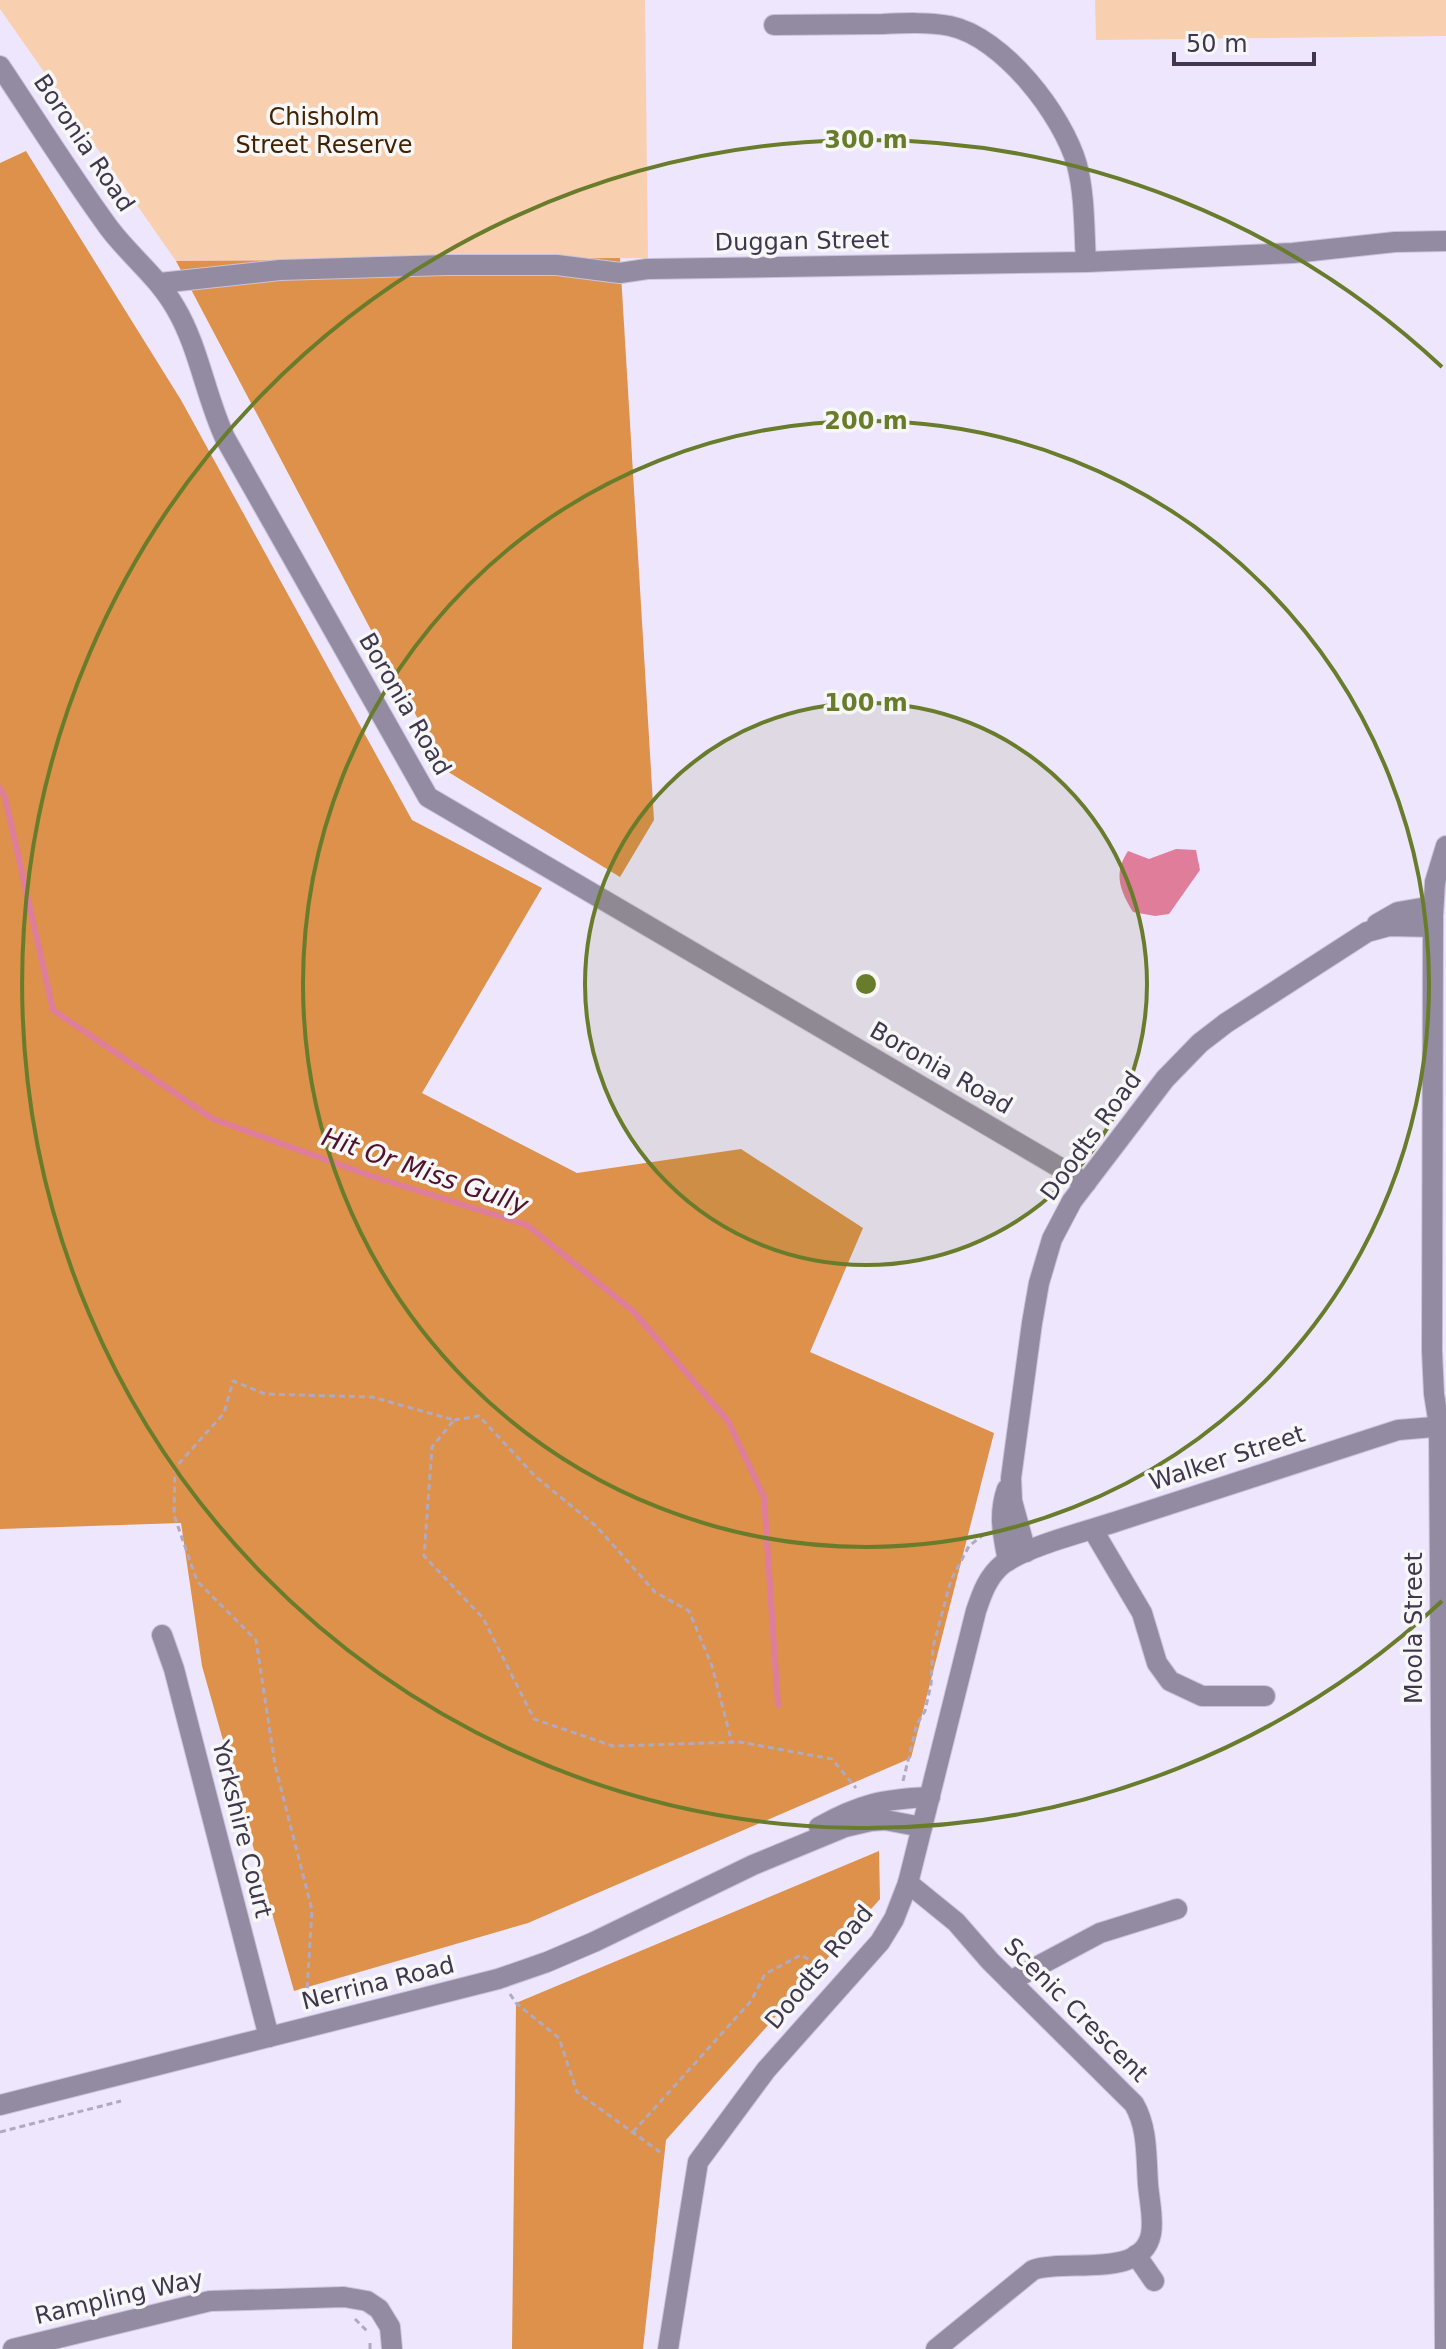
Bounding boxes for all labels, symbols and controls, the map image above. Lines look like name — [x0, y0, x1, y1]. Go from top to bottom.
scale bar — [1174, 16, 1314, 66]
text: 50 m — [1186, 30, 1248, 58]
street label: Boronia Road — [28, 69, 140, 217]
park label: Chisholm Street Reserve — [235, 103, 413, 159]
text: 300 m — [824, 126, 908, 154]
street label: Duggan Street — [714, 225, 890, 257]
text: 200 m — [824, 407, 908, 435]
street label: Boronia Road — [353, 628, 457, 780]
text: 100 m — [824, 689, 908, 717]
centre of rings — [852, 970, 880, 998]
street label: Boronia Road — [865, 1016, 1017, 1120]
street label: Doodts Road — [1035, 1066, 1147, 1206]
water label: Hit Or Miss Gully — [318, 1122, 533, 1221]
street label: Walker Street — [1146, 1420, 1308, 1496]
street label: Moola Street — [1400, 1552, 1428, 1704]
street label: Yorkshire Court — [206, 1736, 278, 1921]
street label: Doodts Road — [759, 1899, 879, 2035]
street label: Scenic Crescent — [998, 1932, 1154, 2088]
street label: Nerrina Road — [299, 1950, 457, 2016]
street label: Rampling Way — [32, 2264, 206, 2330]

